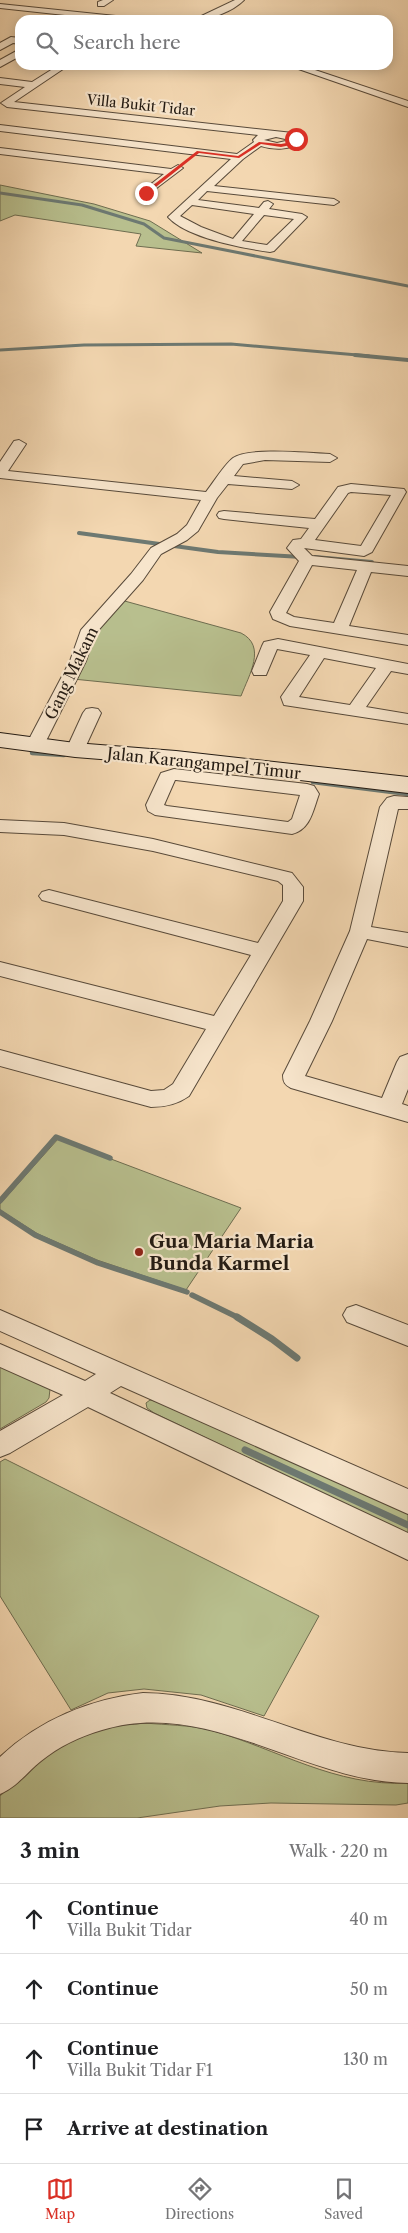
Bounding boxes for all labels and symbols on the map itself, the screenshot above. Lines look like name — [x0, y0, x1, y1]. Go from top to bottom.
street label: Villa Bukit Tidar — [85, 90, 196, 120]
route start — [285, 128, 308, 151]
route end — [135, 182, 158, 205]
street label: Gang Makam — [40, 623, 102, 723]
street label: Jalan Karangampel Timur — [103, 743, 302, 783]
place label: Gua Maria Maria Bunda Karmel — [149, 1230, 315, 1275]
marker: Gua Maria Maria Bunda Karmel — [133, 1246, 145, 1258]

